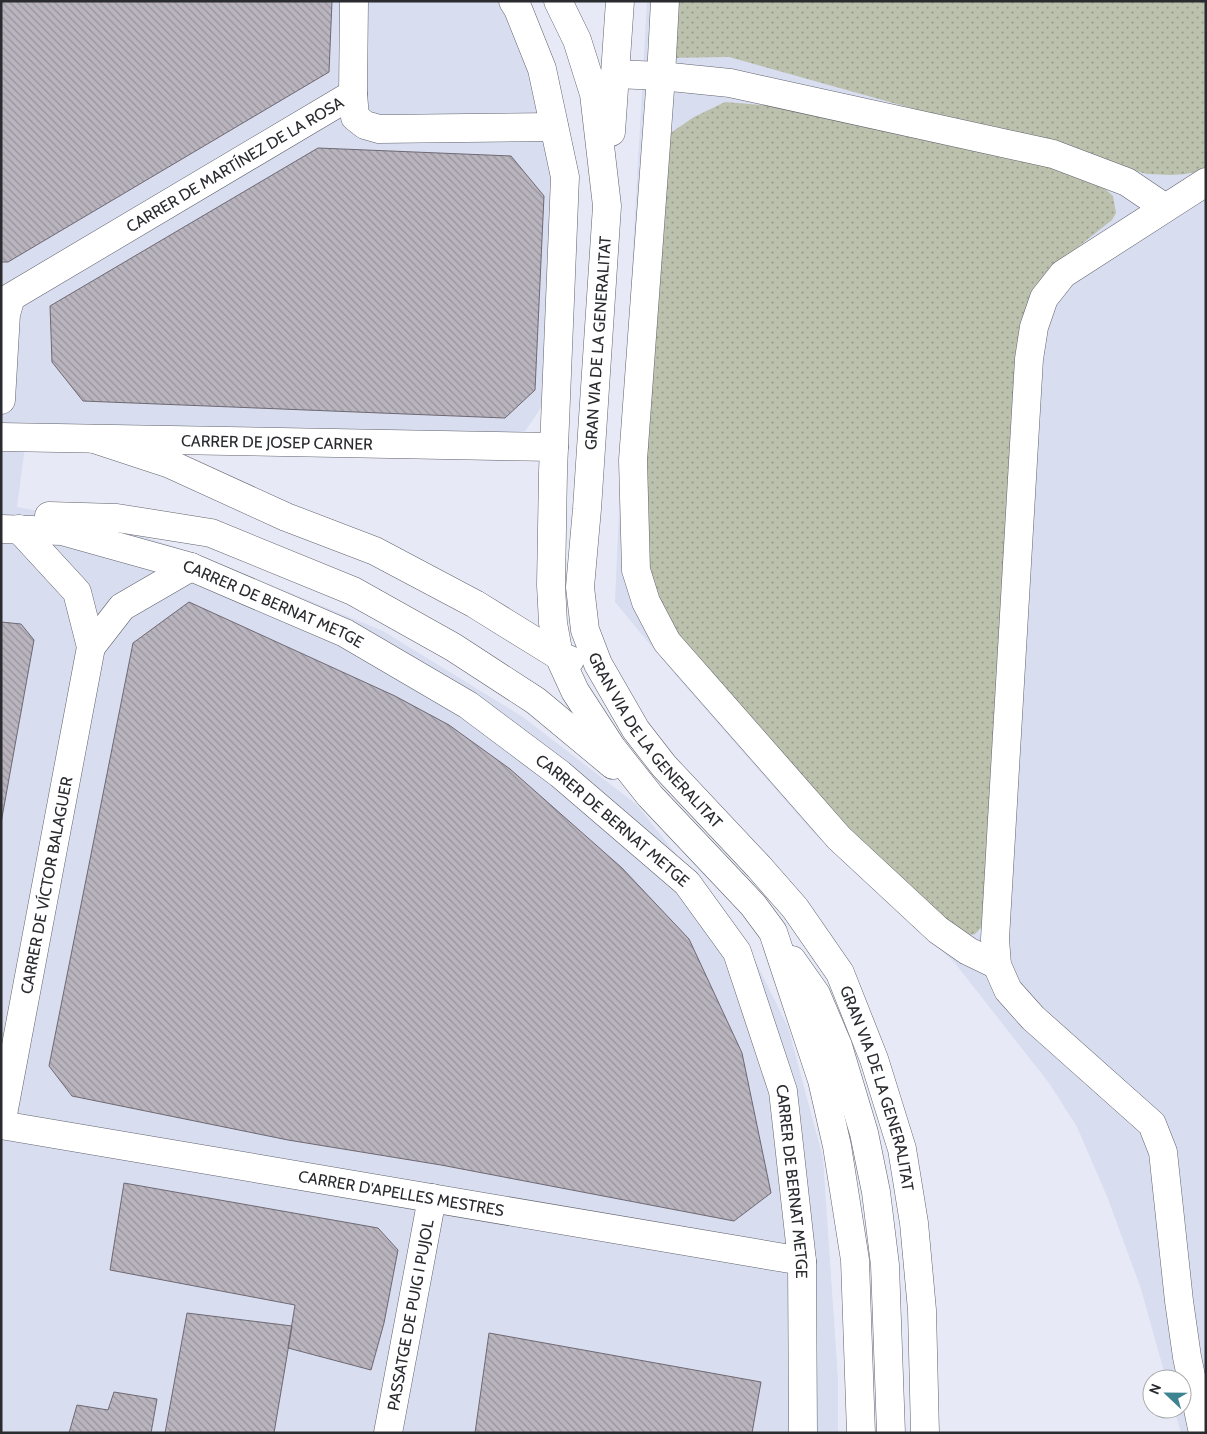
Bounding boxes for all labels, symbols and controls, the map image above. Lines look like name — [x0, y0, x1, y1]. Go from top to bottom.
street label: CARRER DE MARTÍNEZ DE LA ROSA — [123, 92, 347, 236]
street label: GRAN VIA DE LA GENERALITAT — [581, 235, 615, 451]
street label: CARRER DE JOSEP CARNER — [181, 431, 373, 453]
street label: CARRER DE BERNAT METGE — [181, 556, 367, 651]
street label: GRAN VIA DE LA GENERALITAT — [585, 650, 727, 832]
street label: CARRER DE BERNAT METGE — [532, 750, 694, 890]
street label: CARRER DE VÍCTOR BALAGUER — [16, 775, 76, 995]
street label: GRAN VIA DE LA GENERALITAT — [836, 983, 918, 1193]
street label: CARRER DE BERNAT METGE — [772, 1082, 812, 1279]
street label: CARRER D'APELLES MESTRES — [297, 1166, 506, 1220]
street label: PASSATGE DE PUIG I PUJOL — [383, 1218, 437, 1412]
north arrow — [1142, 1369, 1192, 1419]
text: N — [1145, 1381, 1165, 1397]

